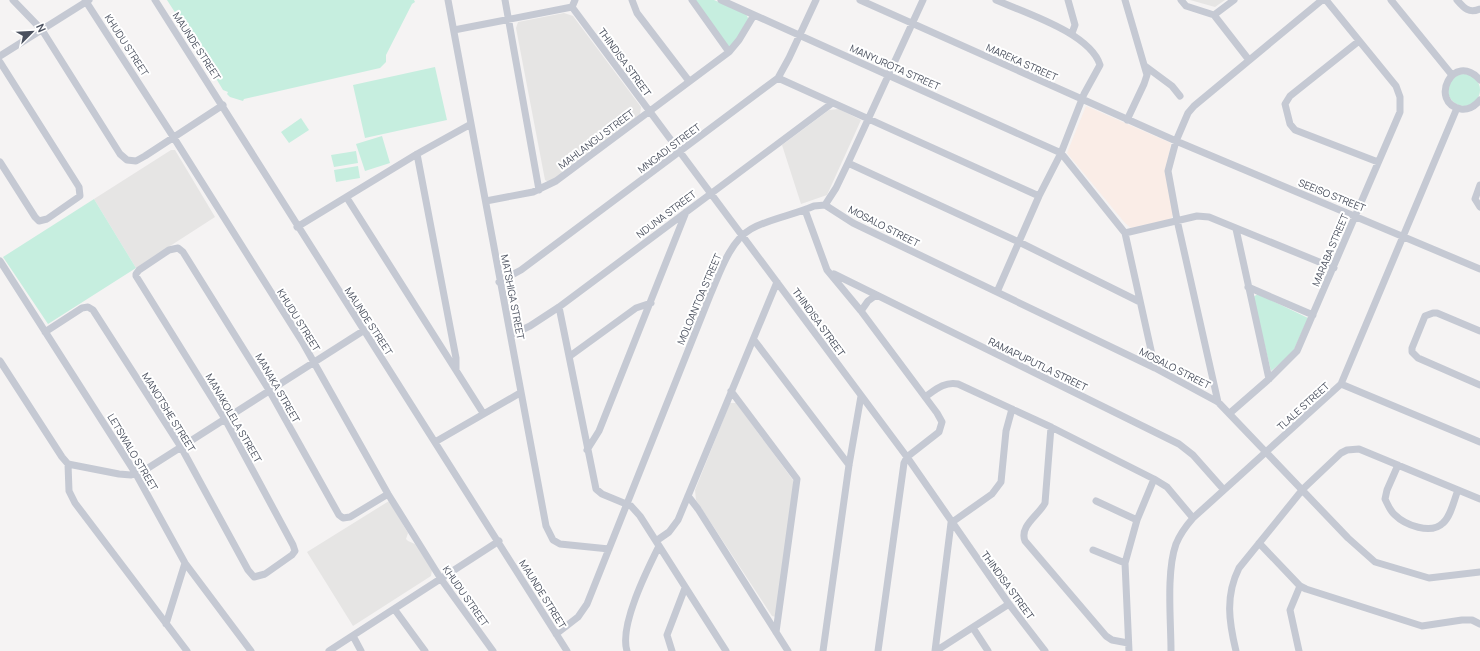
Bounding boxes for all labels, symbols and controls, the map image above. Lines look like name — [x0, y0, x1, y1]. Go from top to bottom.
street label: MAUNDE STREET — [170, 9, 224, 83]
street label: KHUDU STREET — [102, 11, 152, 79]
north arrow — [12, 12, 52, 52]
text: N — [33, 21, 50, 34]
street label: THINDISA STREET — [595, 25, 655, 99]
street label: MAREKA STREET — [984, 40, 1060, 84]
street label: MANYUROTA STREET — [848, 41, 942, 93]
street label: MAHLANGU STREET — [555, 106, 637, 172]
street label: MNGADI STREET — [635, 120, 703, 176]
street label: SEEISO STREET — [1296, 175, 1368, 215]
street label: NDUNA STREET — [633, 187, 699, 241]
street label: MOSALO STREET — [846, 202, 922, 250]
street label: MARABA STREET — [1308, 212, 1352, 288]
street label: MOLOANTOA STREET — [673, 251, 725, 347]
street label: MATSHIGA STREET — [498, 253, 528, 341]
street label: MAUNDE STREET — [342, 284, 396, 358]
street label: THINDISA STREET — [789, 285, 849, 359]
street label: KHUDU STREET — [274, 286, 324, 354]
street label: RAMAPUPUTLA STREET — [986, 334, 1090, 394]
street label: MOSALO STREET — [1137, 344, 1213, 392]
street label: MANAKA STREET — [252, 351, 304, 425]
street label: MANOTSHE STREET — [139, 370, 199, 454]
street label: MANAKOLELA STREET — [203, 371, 265, 465]
street label: TLALE STREET — [1274, 379, 1332, 433]
street label: LETSWALO STREET — [104, 411, 162, 493]
street label: THINDISA STREET — [978, 548, 1038, 622]
street label: MAUNDE STREET — [516, 557, 570, 631]
street label: KHUDU STREET — [440, 563, 492, 629]

